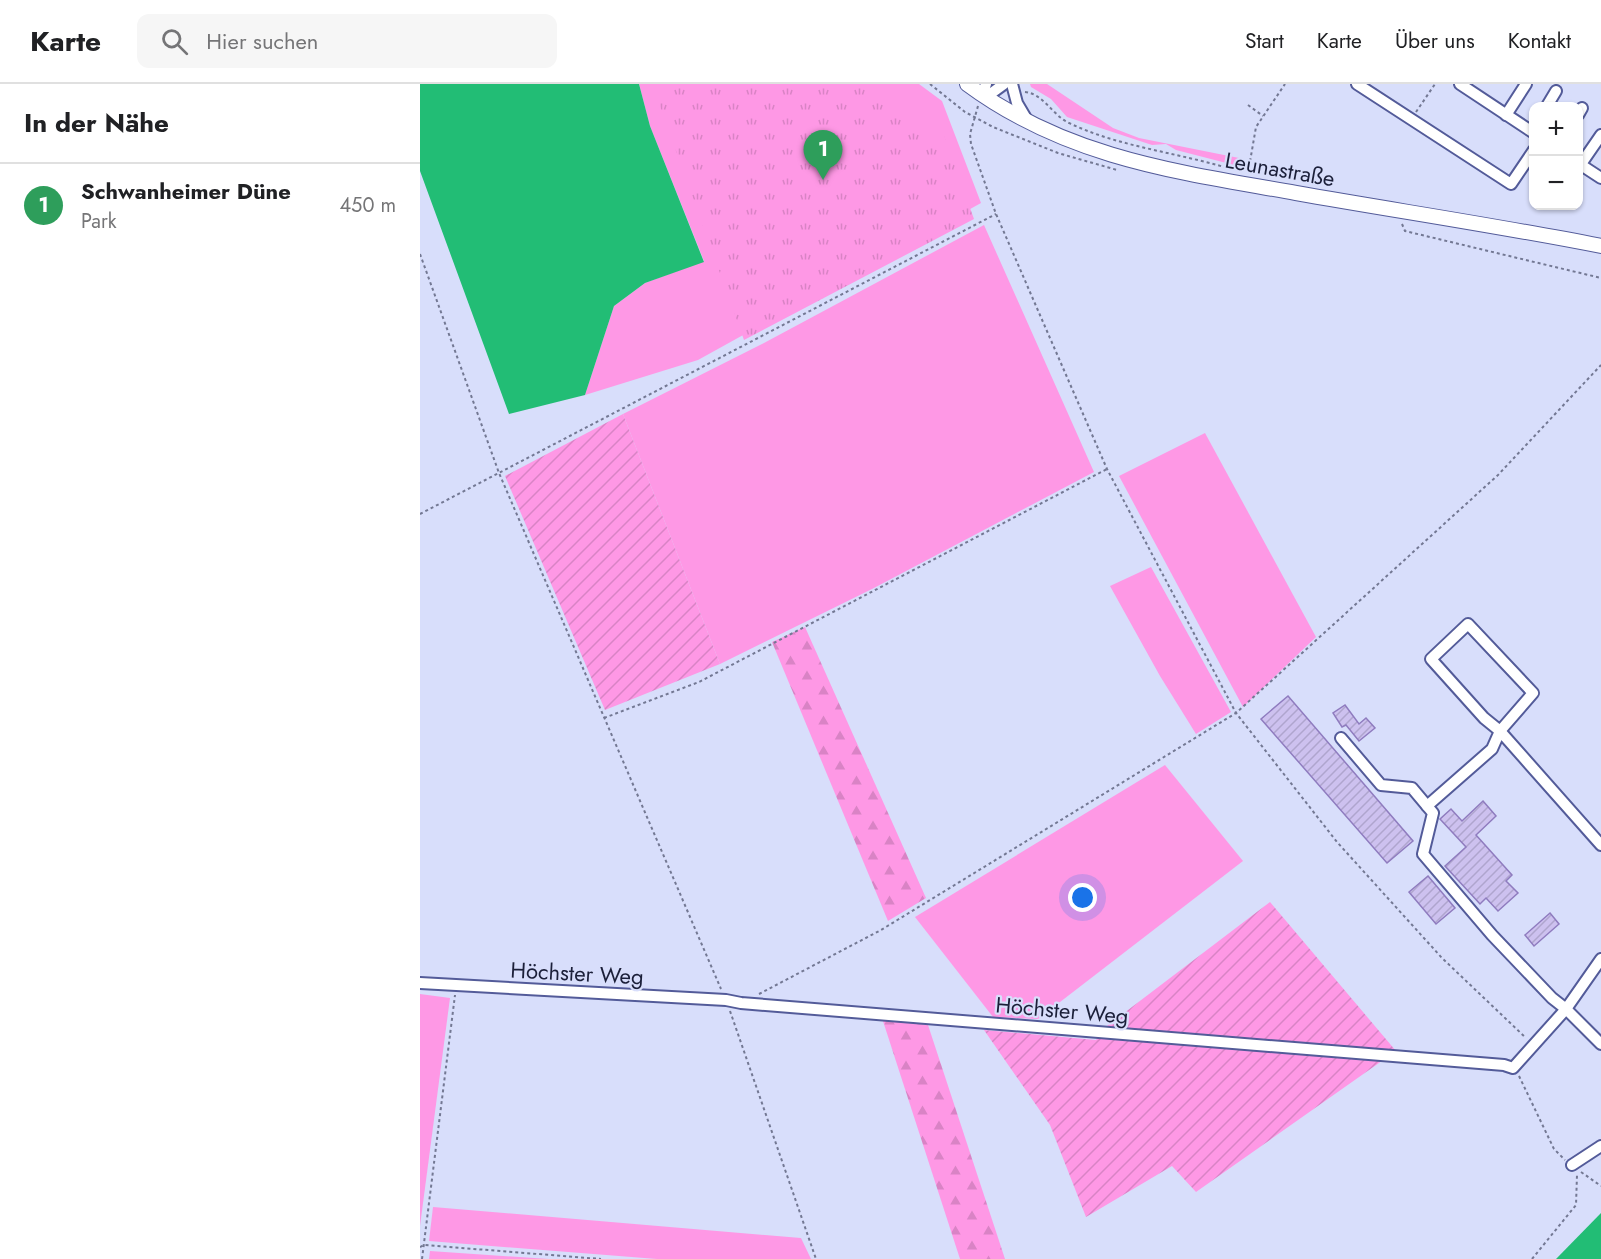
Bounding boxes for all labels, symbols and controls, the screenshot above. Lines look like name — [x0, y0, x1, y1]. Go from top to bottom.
search box — [137, 14, 557, 68]
text: Karte — [30, 21, 101, 62]
icon: search — [158, 25, 191, 58]
text: Hier suchen — [206, 25, 318, 57]
text: Start — [1245, 26, 1284, 56]
text: Karte — [1317, 26, 1362, 56]
text: Über uns — [1395, 26, 1475, 56]
text: Kontakt — [1508, 26, 1571, 56]
map controls — [1529, 102, 1583, 210]
button: + — [1529, 102, 1583, 156]
text: In der Nähe — [24, 104, 169, 142]
pin: 1 — [804, 130, 842, 180]
street label: Leunastraße — [1223, 144, 1337, 194]
button: − — [1529, 156, 1583, 210]
text: Schwanheimer Düne — [81, 175, 291, 207]
text: 1 — [38, 191, 49, 220]
text: 450 m — [339, 191, 396, 220]
text: Park — [81, 207, 117, 236]
your location — [1068, 883, 1097, 912]
street label: Höchster Weg — [510, 954, 644, 992]
street label: Höchster Weg — [994, 988, 1130, 1032]

